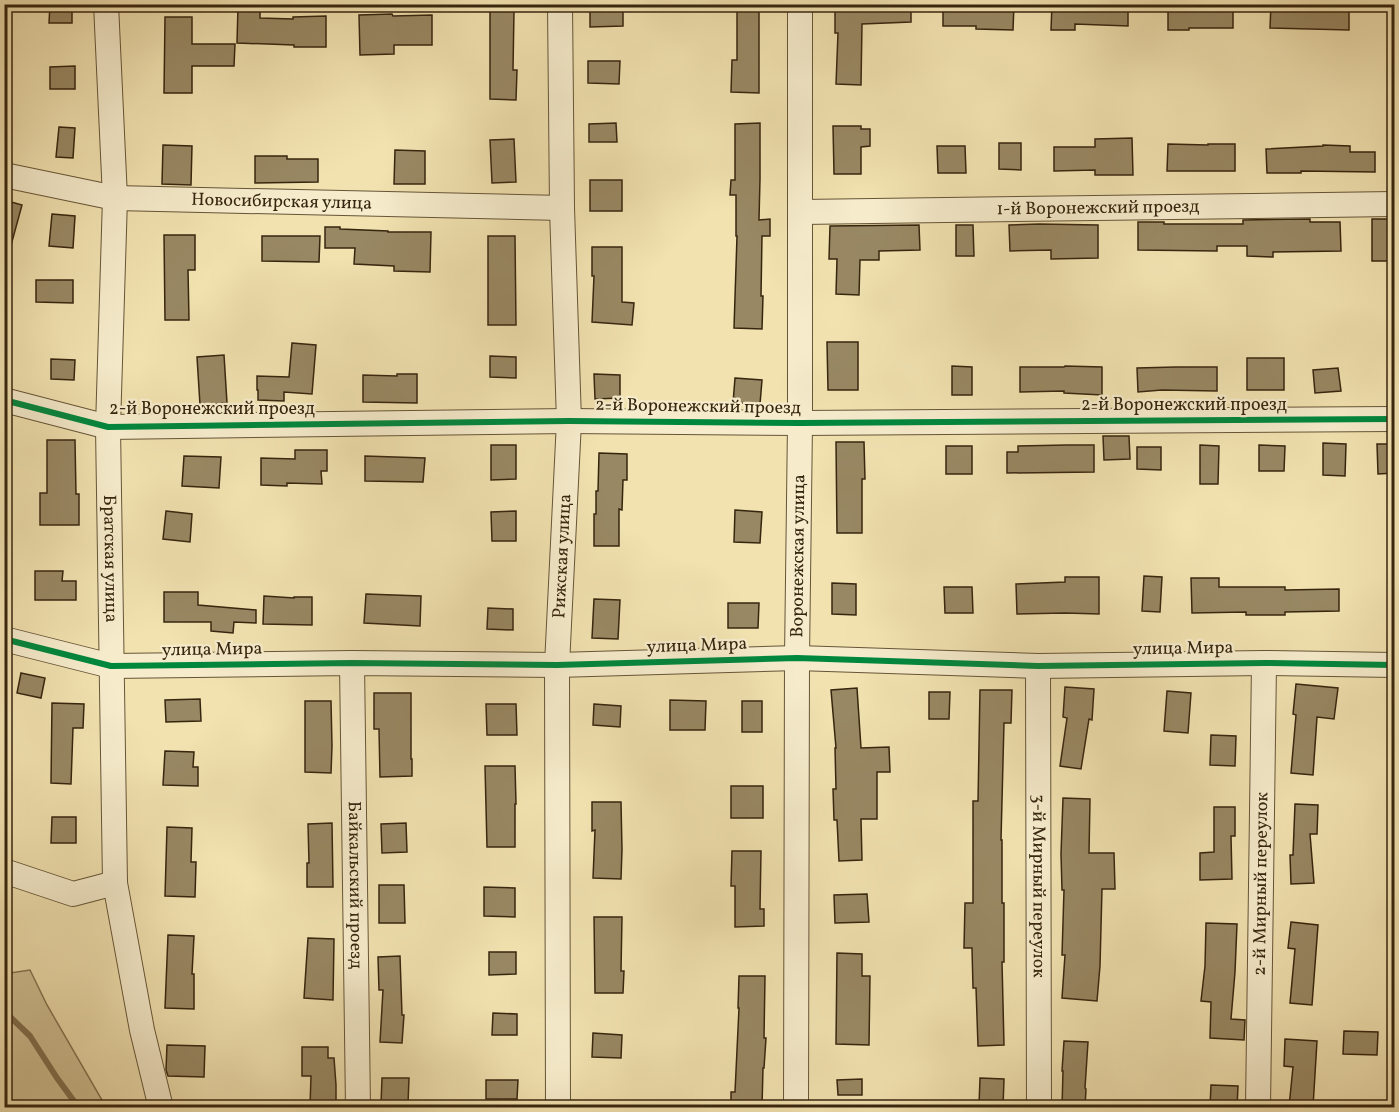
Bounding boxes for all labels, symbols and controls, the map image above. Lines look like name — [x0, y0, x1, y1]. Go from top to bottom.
street label: Новосибирская улица — [191, 187, 372, 216]
street label: 1-й Воронежский проезд — [996, 194, 1200, 222]
street label: 2-й Воронежский проезд — [595, 393, 801, 421]
street label: 2-й Воронежский проезд — [1081, 393, 1287, 418]
street label: 2-й Воронежский проезд — [109, 397, 315, 422]
street label: Воронежская улица — [785, 474, 812, 638]
street label: Рижская улица — [547, 493, 578, 619]
street label: Братская улица — [97, 495, 124, 623]
street label: улица Мира — [646, 632, 748, 660]
street label: улица Мира — [1132, 636, 1234, 662]
street label: улица Мира — [161, 637, 263, 663]
street label: 2-й Мирный переулок — [1247, 791, 1275, 976]
street label: 3-й Мирный переулок — [1026, 794, 1051, 978]
street label: Байкальский проезд — [341, 801, 369, 969]

